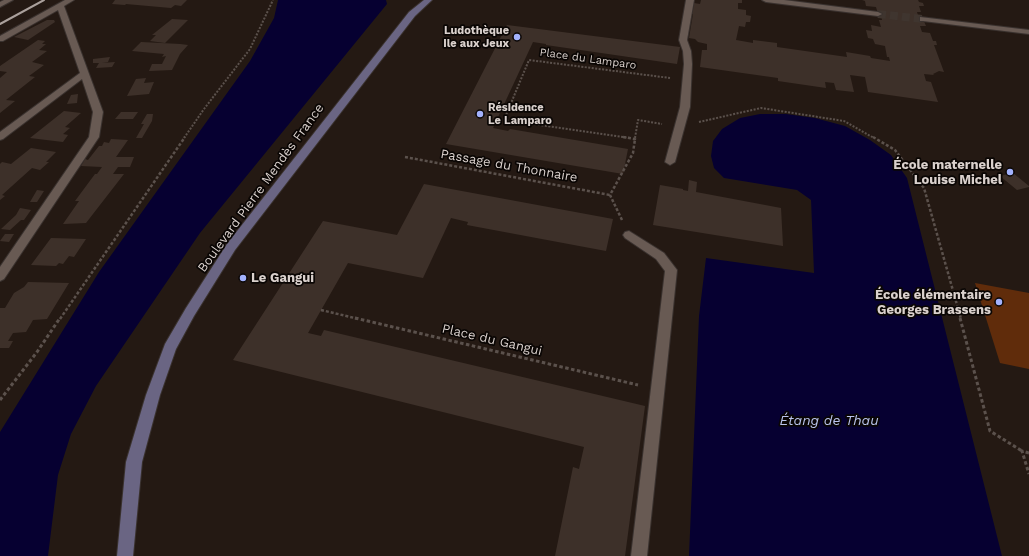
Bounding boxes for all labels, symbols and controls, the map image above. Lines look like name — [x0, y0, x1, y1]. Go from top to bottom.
place label: Ludothèque Ile aux Jeux — [443, 24, 509, 50]
marker: Ludothèque Ile aux Jeux — [512, 32, 522, 42]
street label: Place du Lamparo — [539, 46, 637, 72]
street label: Boulevard Pierre Mendès France — [195, 101, 327, 275]
place label: Résidence Le Lamparo — [488, 101, 552, 127]
marker: Résidence Le Lamparo — [475, 109, 485, 119]
street label: Passage du Thonnaire — [439, 146, 579, 186]
place label: École maternelle Louise Michel — [893, 157, 1002, 188]
marker: École maternelle Louise Michel — [1005, 167, 1015, 177]
place label: Le Gangui — [251, 270, 314, 286]
marker: Le Gangui — [238, 273, 248, 283]
place label: École élémentaire Georges Brassens — [875, 287, 991, 318]
marker: École élémentaire Georges Brassens — [994, 297, 1004, 307]
street label: Place du Gangui — [440, 321, 544, 359]
water label: Étang de Thau — [779, 413, 879, 429]

